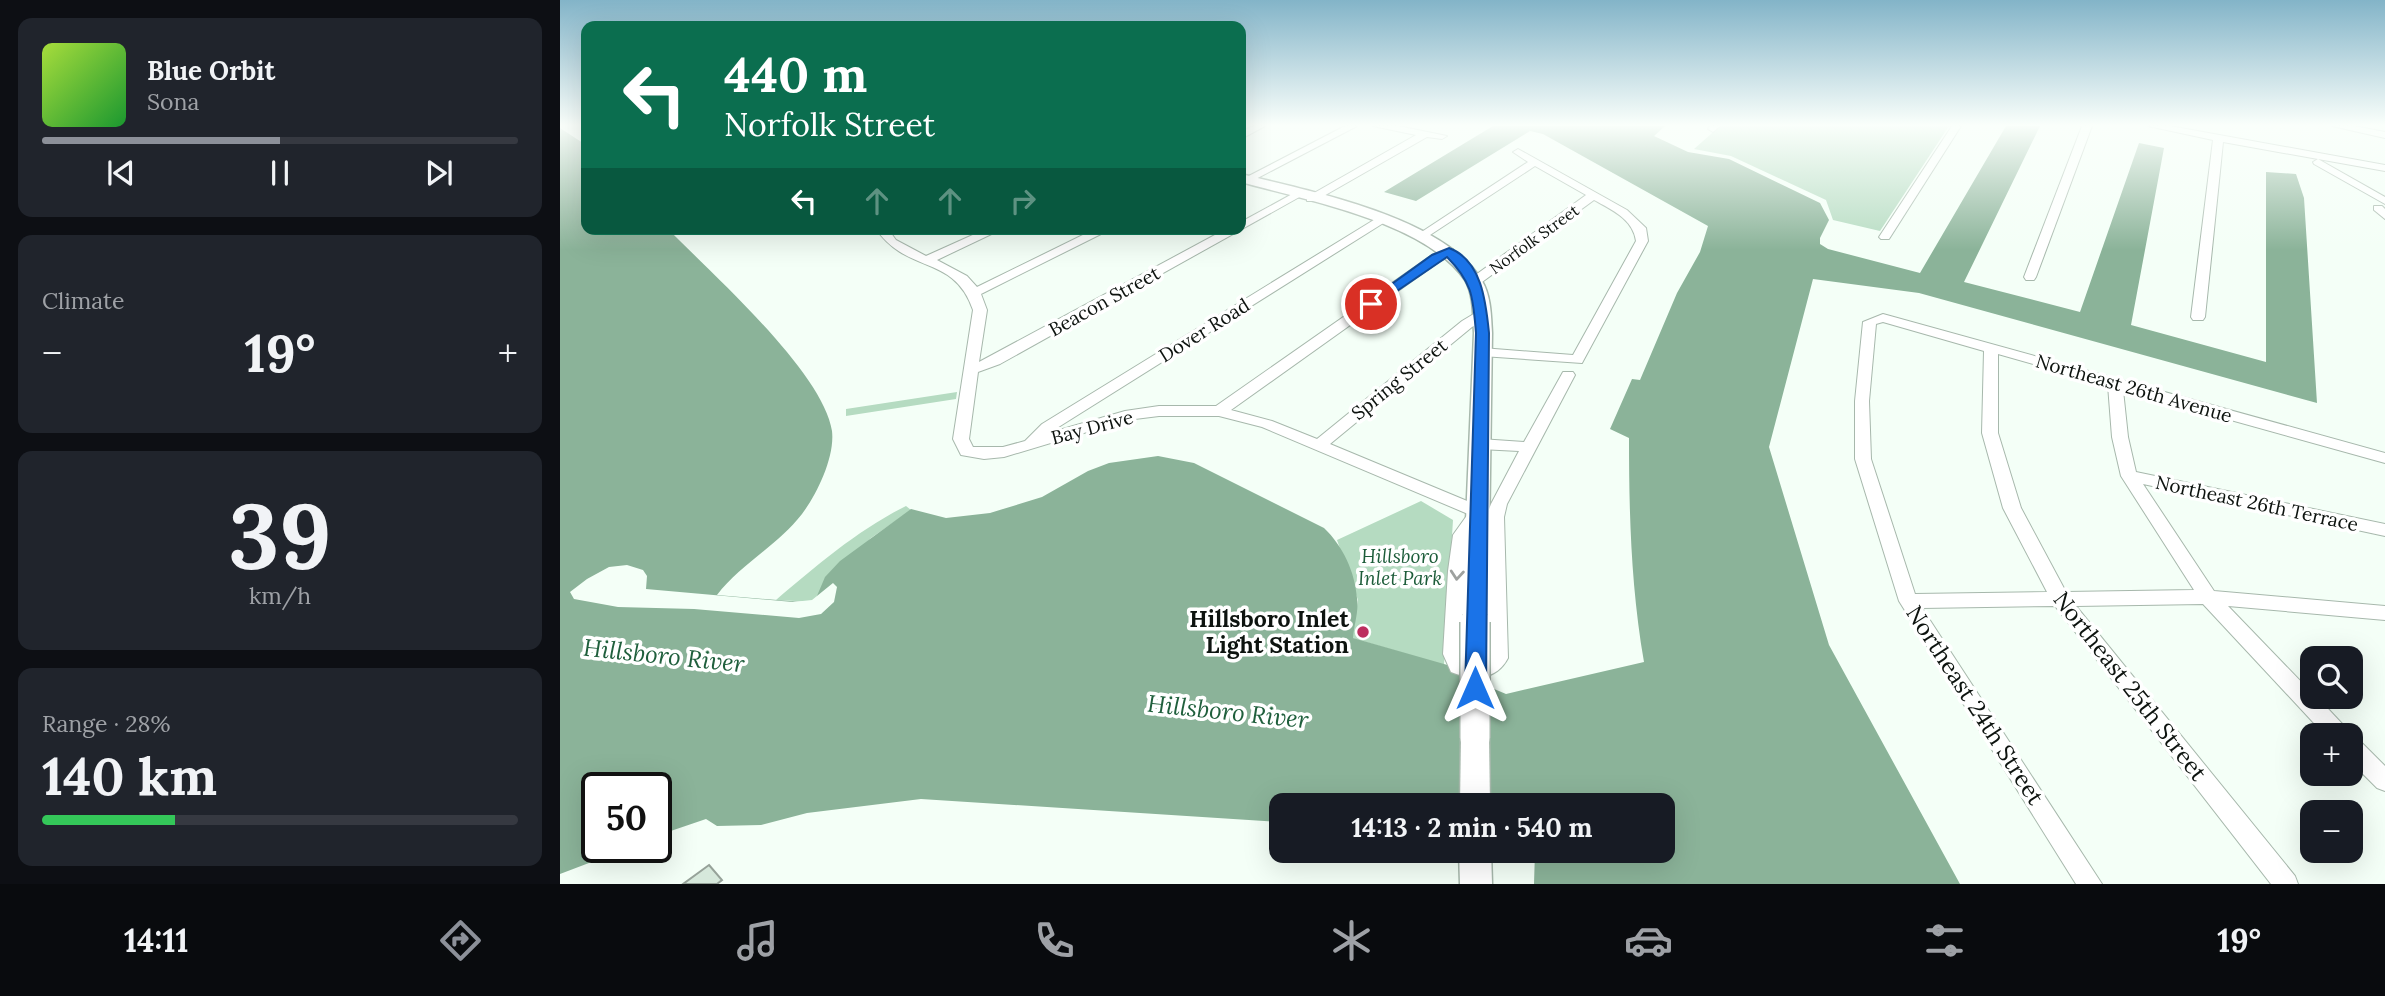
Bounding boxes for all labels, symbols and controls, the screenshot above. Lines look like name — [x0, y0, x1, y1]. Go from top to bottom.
text: 440 m — [724, 43, 867, 105]
icon: left — [609, 49, 700, 140]
text: Blue Orbit — [147, 54, 275, 87]
text: Sona — [147, 87, 199, 116]
text: Norfolk Street — [724, 104, 935, 145]
icon: previous — [102, 154, 140, 192]
icon: pause — [261, 154, 299, 192]
icon: next — [420, 154, 458, 192]
icon: left — [785, 182, 823, 220]
icon: ahead — [858, 182, 896, 220]
icon: ahead — [931, 182, 969, 220]
icon: right — [1004, 182, 1042, 220]
street label: Norfolk Street — [1485, 199, 1583, 278]
street label: Beacon Street — [1044, 260, 1164, 341]
pin — [1341, 274, 1401, 334]
icon: arrive — [1352, 285, 1390, 323]
text: Climate — [42, 286, 124, 315]
street label: Dover Road — [1154, 293, 1254, 367]
text: 19° — [245, 320, 315, 386]
text: − — [42, 329, 62, 377]
text: + — [498, 329, 518, 377]
street label: Spring Street — [1346, 333, 1452, 425]
street label: Northeast 26th Avenue — [2033, 348, 2235, 428]
street label: Bay Drive — [1048, 405, 1136, 449]
street label: Northeast 26th Terrace — [2153, 470, 2361, 536]
text: 39 — [228, 477, 332, 594]
park label: Hillsboro Inlet Park — [1358, 544, 1442, 590]
one-way arrow — [1450, 570, 1465, 581]
text: km/h — [249, 581, 311, 610]
street label: Northeast 25th Street — [2047, 585, 2213, 786]
street label: Northeast 24th Street — [1900, 600, 2051, 810]
place label: Hillsboro Inlet Light Station — [1189, 604, 1349, 659]
marker: Hillsboro Inlet Light Station — [1355, 624, 1371, 640]
water label: Hillsboro River — [582, 632, 746, 679]
map controls — [2300, 646, 2363, 863]
button: search — [2300, 646, 2363, 709]
position arrow — [1438, 651, 1512, 725]
water label: Hillsboro River — [1146, 688, 1310, 735]
text: Range · 28% — [42, 709, 170, 738]
button: + — [2300, 723, 2363, 786]
text: 140 km — [42, 743, 217, 809]
speed limit sign: 50 — [581, 772, 672, 863]
button: − — [2300, 800, 2363, 863]
text: 14:13 · 2 min · 540 m — [1351, 811, 1593, 844]
icon: directions — [436, 916, 485, 965]
icon: music — [733, 916, 782, 965]
icon: phone — [1030, 916, 1079, 965]
icon: climate — [1327, 916, 1376, 965]
icon: car — [1624, 916, 1673, 965]
icon: filters — [1920, 916, 1969, 965]
text: 14:11 — [124, 920, 188, 961]
text: 19° — [2217, 920, 2261, 961]

